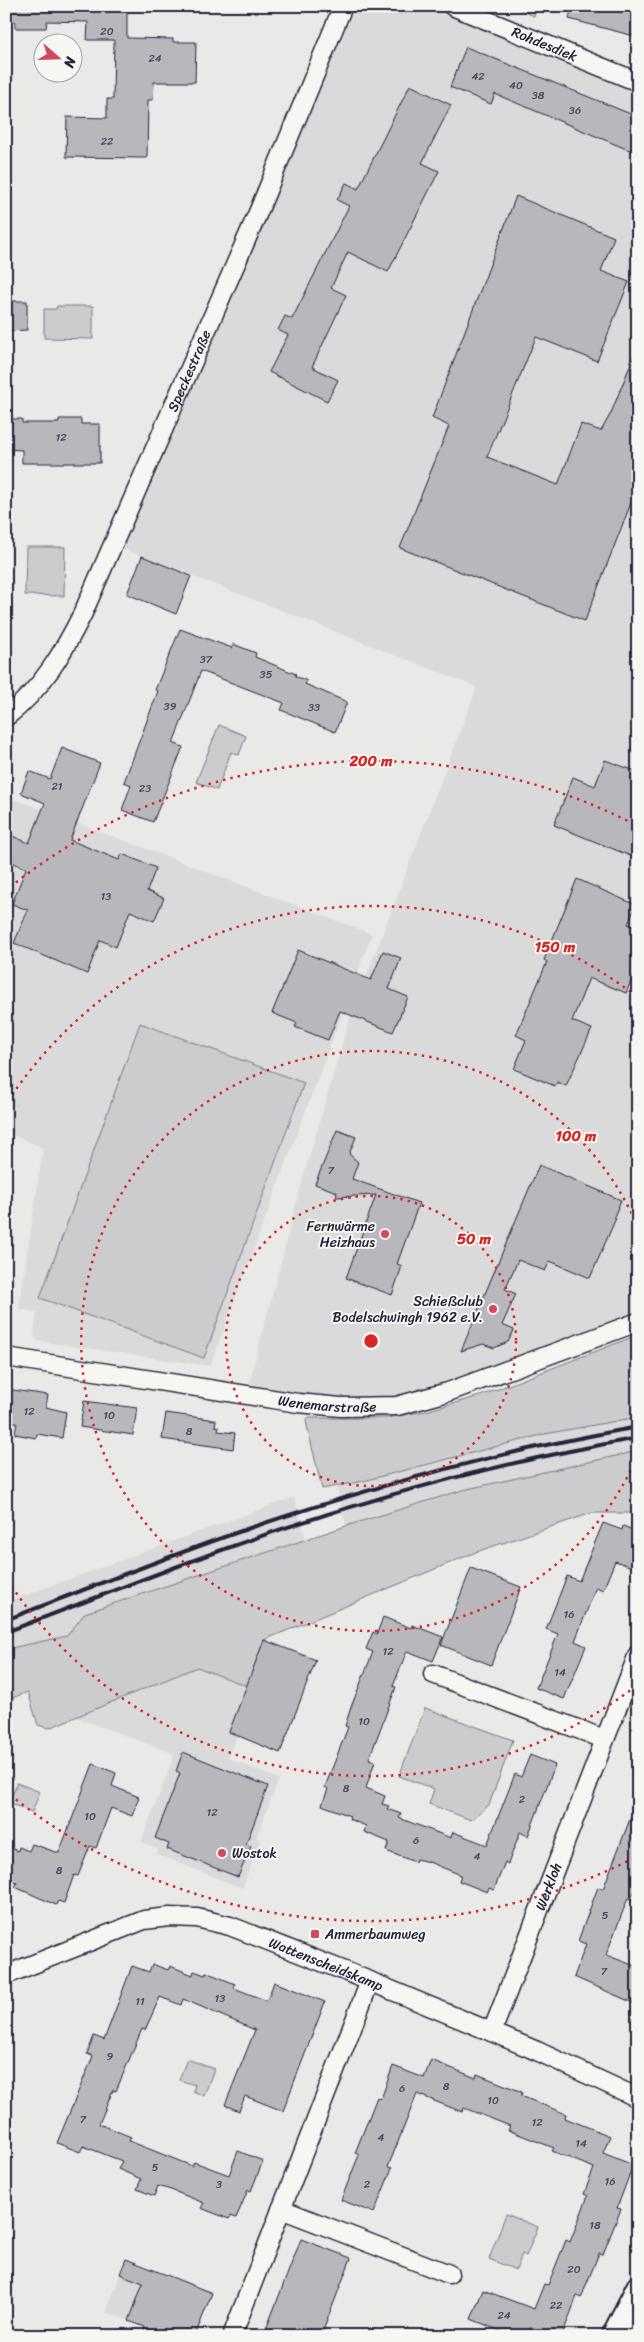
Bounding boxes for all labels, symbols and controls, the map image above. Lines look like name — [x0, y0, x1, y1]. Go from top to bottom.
street label: Rohdesdiek — [508, 20, 582, 69]
house number: 20 — [100, 22, 114, 41]
north arrow — [32, 32, 82, 82]
house number: 24 — [148, 49, 162, 68]
text: N — [56, 53, 83, 71]
house number: 42 — [471, 67, 485, 86]
house number: 40 — [509, 76, 523, 95]
house number: 38 — [532, 86, 545, 105]
house number: 36 — [569, 101, 581, 120]
house number: 22 — [101, 132, 114, 151]
street label: Speckestraße — [160, 326, 218, 416]
house number: 12 — [55, 428, 67, 447]
house number: 37 — [200, 650, 213, 669]
house number: 35 — [260, 665, 273, 684]
house number: 39 — [164, 697, 177, 716]
house number: 33 — [308, 698, 320, 717]
text: 200 m — [348, 748, 393, 774]
house number: 21 — [51, 777, 63, 796]
house number: 23 — [139, 779, 151, 798]
house number: 13 — [101, 887, 111, 906]
text: 150 m — [535, 934, 576, 960]
text: 100 m — [556, 1123, 597, 1149]
house number: 7 — [328, 1161, 335, 1180]
place label: Fernwärme Heizhaus — [306, 1214, 375, 1255]
text: 50 m — [457, 1226, 492, 1252]
marker: Fernwärme Heizhaus — [379, 1228, 391, 1240]
place label: Schießclub Bodelschwingh 1962 e.V. — [332, 1289, 484, 1330]
marker: Schießclub Bodelschwingh 1962 e.V. — [487, 1303, 499, 1315]
centre of rings — [362, 1332, 380, 1350]
street label: Wenemarstraße — [276, 1388, 377, 1420]
house number: 12 — [23, 1402, 35, 1421]
house number: 10 — [103, 1406, 115, 1425]
house number: 8 — [186, 1422, 193, 1441]
house number: 16 — [564, 1605, 574, 1624]
house number: 12 — [382, 1642, 394, 1661]
house number: 14 — [554, 1663, 566, 1682]
house number: 10 — [358, 1712, 370, 1731]
house number: 8 — [343, 1779, 350, 1798]
house number: 2 — [519, 1790, 526, 1809]
house number: 12 — [206, 1803, 218, 1822]
house number: 10 — [84, 1807, 96, 1826]
house number: 6 — [413, 1831, 419, 1850]
place label: Wostok — [232, 1841, 277, 1866]
marker: Wostok — [216, 1847, 228, 1859]
house number: 4 — [474, 1847, 481, 1866]
street label: Werkloh — [528, 1859, 569, 1914]
house number: 8 — [56, 1861, 63, 1880]
house number: 5 — [602, 1906, 609, 1925]
place label: Ammerbaumweg — [324, 1922, 426, 1947]
marker: Ammerbaumweg — [309, 1928, 321, 1940]
street label: Wattenscheidskamp — [265, 1930, 388, 1999]
house number: 7 — [601, 1962, 608, 1981]
house number: 13 — [215, 1989, 225, 2008]
house number: 11 — [135, 1992, 145, 2011]
house number: 9 — [107, 2047, 114, 2066]
house number: 8 — [443, 2077, 450, 2096]
house number: 6 — [399, 2079, 405, 2098]
house number: 10 — [487, 2091, 499, 2110]
house number: 7 — [80, 2110, 87, 2129]
house number: 12 — [531, 2113, 543, 2132]
house number: 4 — [378, 2128, 385, 2147]
house number: 14 — [575, 2134, 587, 2153]
house number: 5 — [152, 2158, 159, 2177]
house number: 16 — [605, 2172, 615, 2191]
house number: 3 — [216, 2175, 222, 2194]
house number: 2 — [364, 2175, 371, 2194]
house number: 18 — [589, 2216, 601, 2235]
house number: 20 — [567, 2260, 581, 2279]
house number: 22 — [550, 2296, 563, 2315]
house number: 24 — [497, 2306, 511, 2325]

